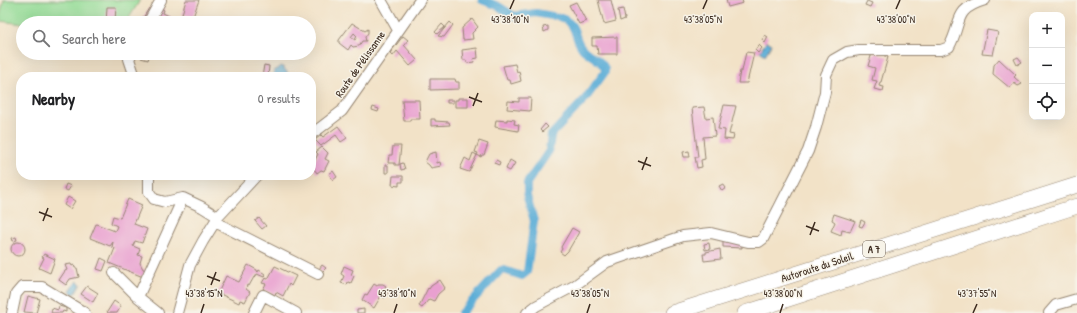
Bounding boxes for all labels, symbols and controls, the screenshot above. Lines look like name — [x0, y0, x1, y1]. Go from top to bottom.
map controls — [1029, 12, 1065, 120]
button: + — [1029, 12, 1065, 48]
text: 43°38'10"N — [491, 13, 529, 26]
text: 43°38'05"N — [684, 13, 722, 26]
text: 43°38'00"N — [877, 13, 915, 26]
search box — [16, 16, 316, 60]
icon: search — [30, 27, 52, 49]
text: Search here — [62, 28, 126, 49]
street label: Route de Pélissanne — [332, 28, 388, 100]
button: − — [1029, 48, 1065, 84]
button: locate — [1029, 84, 1065, 120]
text: Nearby — [32, 87, 75, 110]
text: 0 results — [258, 89, 300, 107]
road number: A 7 — [863, 241, 885, 257]
street label: Autoroute du Soleil — [779, 249, 855, 285]
text: 43°38'15"N — [185, 287, 223, 300]
text: 43°38'10"N — [378, 287, 416, 300]
text: 43°38'05"N — [571, 287, 609, 300]
text: 43°38'00"N — [764, 287, 802, 300]
text: 43°37'55"N — [958, 287, 996, 300]

